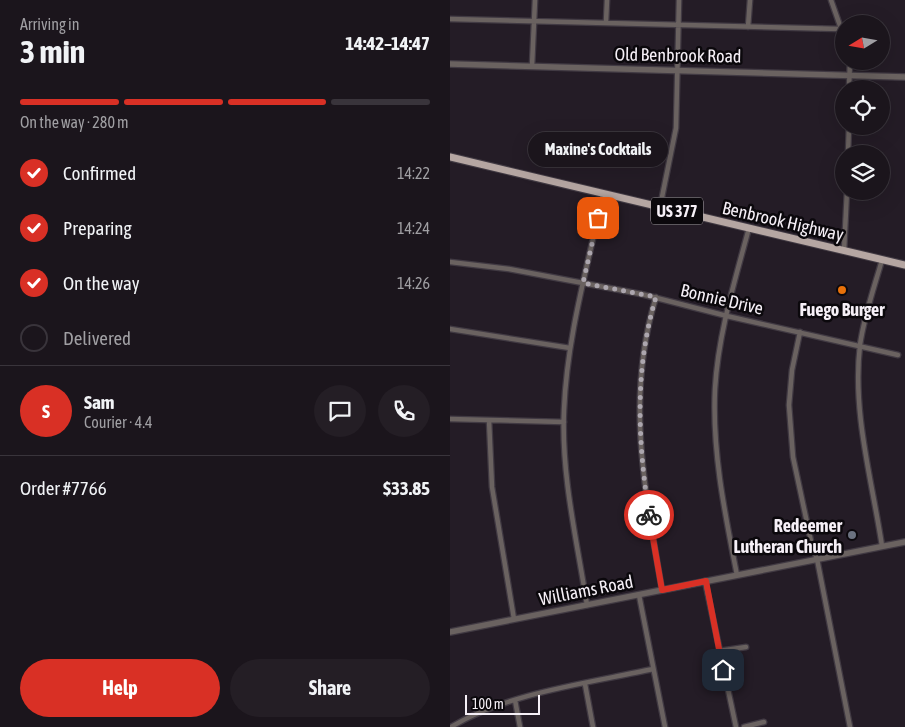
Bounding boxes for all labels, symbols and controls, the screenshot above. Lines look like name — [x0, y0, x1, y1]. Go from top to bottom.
text: Arriving in — [20, 15, 80, 33]
north arrow — [835, 15, 890, 70]
map controls — [835, 15, 890, 200]
text: 14:42–14:47 — [345, 32, 430, 54]
text: 3 min — [20, 33, 85, 70]
street label: Old Benbrook Road — [614, 43, 742, 67]
button: locate — [835, 80, 890, 135]
text: On the way · 280 m — [20, 113, 129, 131]
callout: Maxine's Cocktails — [528, 133, 668, 168]
text: Maxine's Cocktails — [545, 140, 651, 158]
button: layers — [835, 145, 890, 200]
icon: check — [20, 159, 48, 187]
text: Confirmed — [63, 162, 136, 184]
text: 14:22 — [397, 164, 430, 182]
pin — [577, 197, 619, 239]
street label: Benbrook Highway — [720, 197, 846, 245]
road number: US 377 — [651, 198, 703, 225]
icon: bag — [584, 204, 612, 232]
icon: check — [20, 214, 48, 242]
text: Preparing — [63, 217, 132, 239]
text: 14:24 — [397, 219, 430, 237]
icon: check — [20, 269, 48, 297]
text: On the way — [63, 272, 140, 294]
text: 14:26 — [397, 274, 430, 292]
street label: Bonnie Drive — [679, 279, 765, 319]
marker: Fuego Burger — [836, 284, 848, 296]
place label: Fuego Burger — [799, 299, 885, 320]
text: Delivered — [63, 327, 131, 349]
button: chat — [314, 385, 366, 437]
button: phone — [378, 385, 430, 437]
text: Sam — [84, 391, 115, 413]
text: S — [42, 400, 50, 422]
text: Courier · 4.4 — [84, 413, 153, 431]
text: Order #7766 — [20, 477, 107, 499]
text: $33.85 — [383, 477, 430, 499]
courier — [624, 490, 674, 540]
icon: bike — [635, 501, 663, 529]
place label: Redeemer Lutheran Church — [734, 515, 843, 557]
marker: Redeemer Lutheran Church — [846, 529, 858, 541]
street label: Williams Road — [537, 571, 635, 609]
pin — [702, 649, 744, 691]
icon: home — [709, 656, 737, 684]
button: Help — [20, 659, 220, 717]
button: Share — [230, 659, 430, 717]
scale bar — [465, 692, 540, 715]
text: 100 m — [472, 696, 504, 712]

